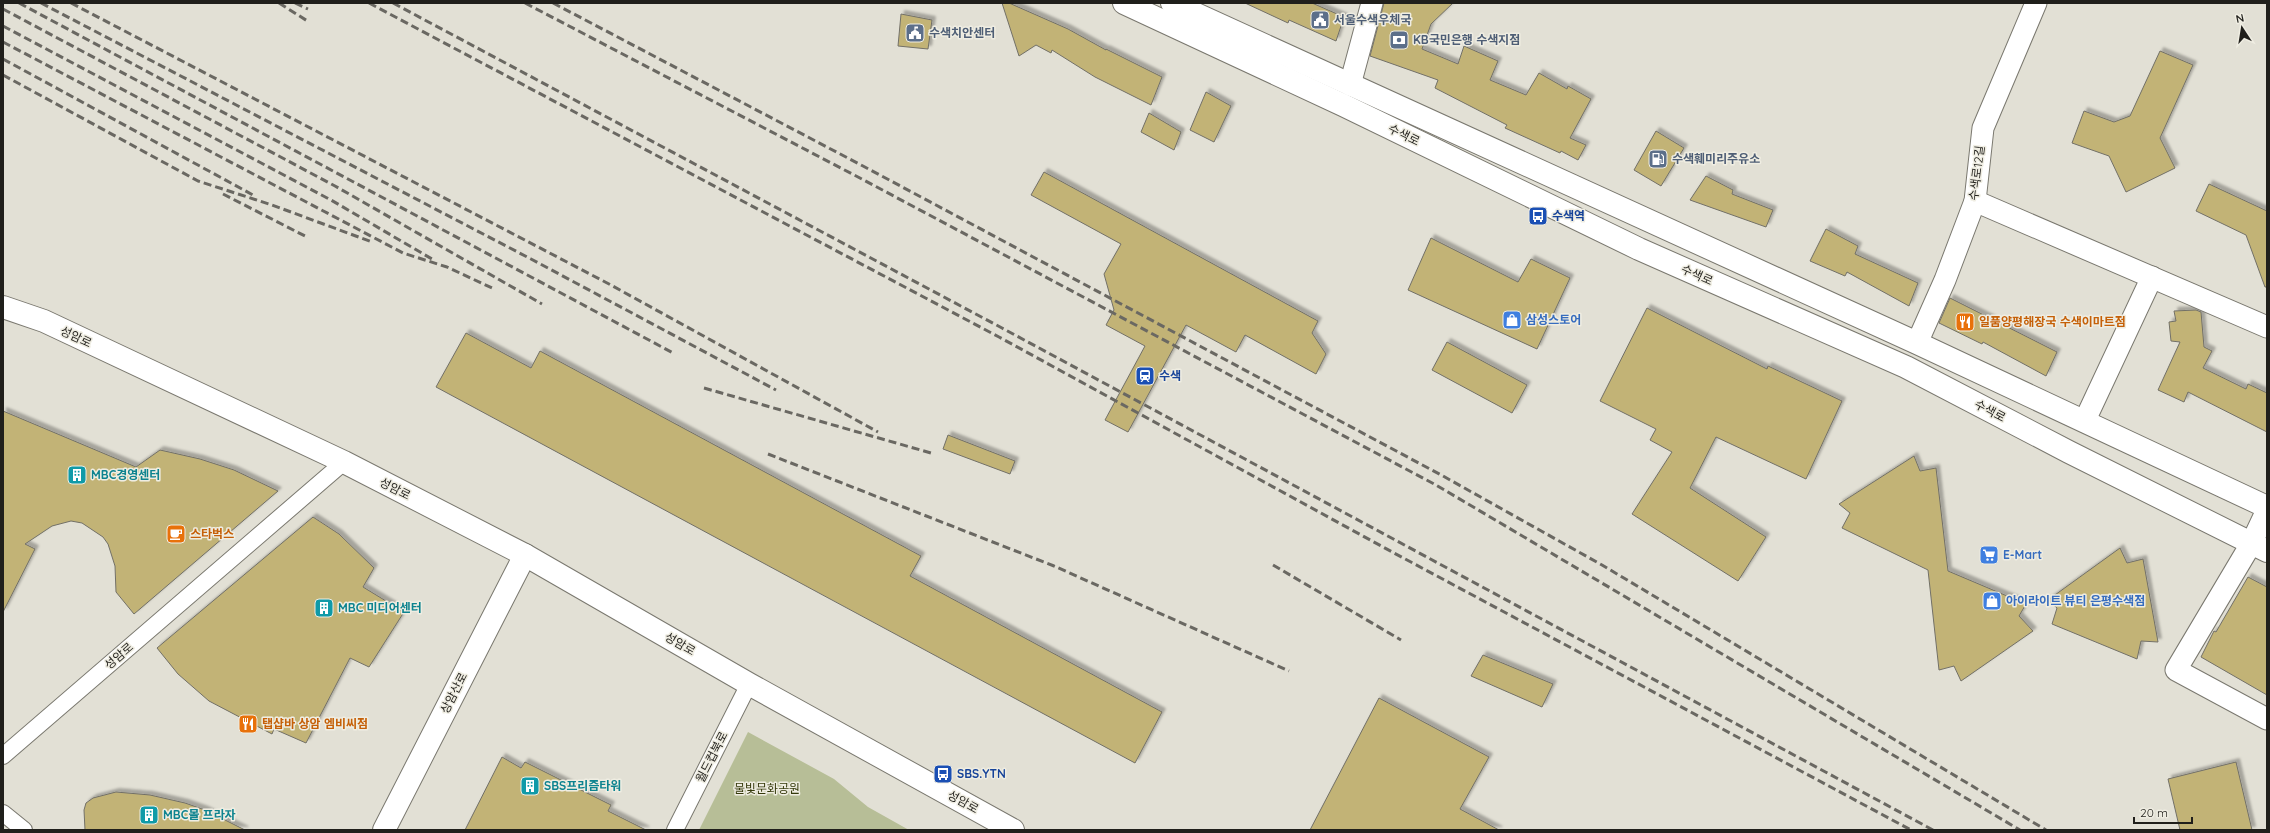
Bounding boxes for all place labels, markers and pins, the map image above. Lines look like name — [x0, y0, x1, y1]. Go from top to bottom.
public building icon: 서울수색우체국 — [1309, 9, 1331, 31]
place label: 서울수색우체국 — [1334, 12, 1411, 27]
public building icon: 수색치안센터 — [904, 22, 926, 44]
place label: 수색치안센터 — [929, 25, 995, 40]
bank icon: KB국민은행 수색지점 — [1388, 29, 1410, 51]
place label: KB국민은행 수색지점 — [1413, 32, 1520, 47]
fuel station icon: 수색훼미리주유소 — [1647, 148, 1669, 170]
place label: 수색훼미리주유소 — [1672, 151, 1760, 166]
bus stop icon: 수색역 — [1527, 205, 1549, 227]
place label: 수색역 — [1552, 208, 1585, 223]
shop icon: 삼성스토어 — [1501, 309, 1523, 331]
restaurant icon: 일품양평해장국 수색이마트점 — [1954, 311, 1976, 333]
place label: 삼성스토어 — [1526, 312, 1581, 327]
place label: 일품양평해장국 수색이마트점 — [1979, 314, 2126, 329]
station icon: 수색 — [1134, 365, 1156, 387]
place label: 수색 — [1159, 368, 1181, 383]
building icon: MBC경영센터 — [66, 464, 88, 486]
place label: MBC경영센터 — [91, 467, 160, 482]
cafe icon: 스타벅스 — [165, 523, 187, 545]
place label: 스타벅스 — [190, 526, 234, 541]
supermarket icon: E-Mart — [1978, 544, 2000, 566]
place label: E-Mart — [2003, 547, 2042, 562]
shop icon: 아이라이트 뷰티 은평수색점 — [1981, 590, 2003, 612]
place label: 아이라이트 뷰티 은평수색점 — [2006, 593, 2145, 608]
building icon: MBC 미디어센터 — [313, 597, 335, 619]
place label: MBC 미디어센터 — [338, 600, 422, 615]
restaurant icon: 탭샵바 상암 엠비씨점 — [237, 713, 259, 735]
place label: 탭샵바 상암 엠비씨점 — [262, 716, 368, 731]
bus stop icon: SBS.YTN — [932, 763, 954, 785]
place label: SBS.YTN — [957, 766, 1006, 781]
building icon: SBS프리즘타워 — [519, 775, 541, 797]
place label: SBS프리즘타워 — [544, 778, 621, 793]
building icon: MBC몰 프라자 — [138, 804, 160, 826]
place label: MBC몰 프라자 — [163, 807, 236, 822]

